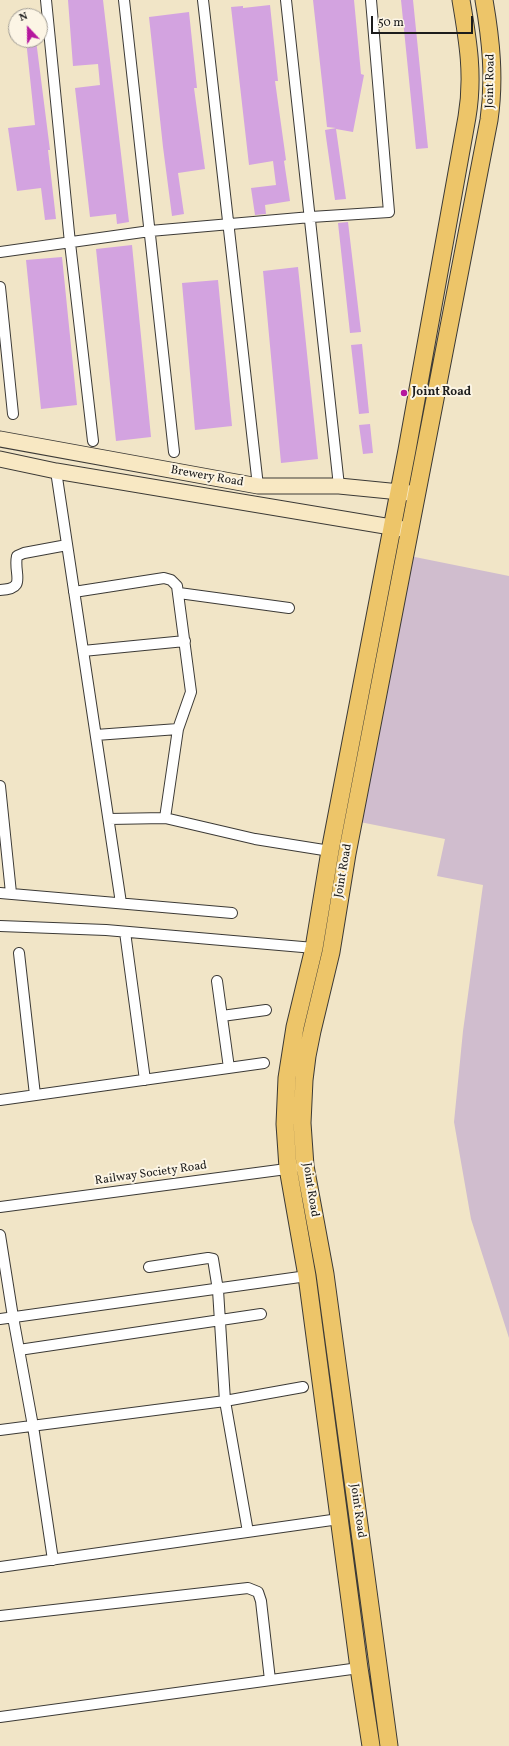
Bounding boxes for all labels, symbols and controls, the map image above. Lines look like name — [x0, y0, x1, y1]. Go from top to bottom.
north arrow — [8, 8, 48, 48]
scale bar — [373, 8, 475, 34]
text: N — [17, 9, 30, 26]
text: 50 m — [378, 15, 404, 31]
street label: Joint Road — [483, 53, 499, 109]
place label: Joint Road — [412, 386, 471, 400]
marker: Joint Road — [399, 388, 409, 398]
street label: Brewery Road — [169, 463, 245, 491]
street label: Joint Road — [332, 843, 356, 899]
street label: Railway Society Road — [94, 1159, 208, 1189]
street label: Joint Road — [299, 1162, 321, 1218]
street label: Joint Road — [346, 1483, 368, 1539]

